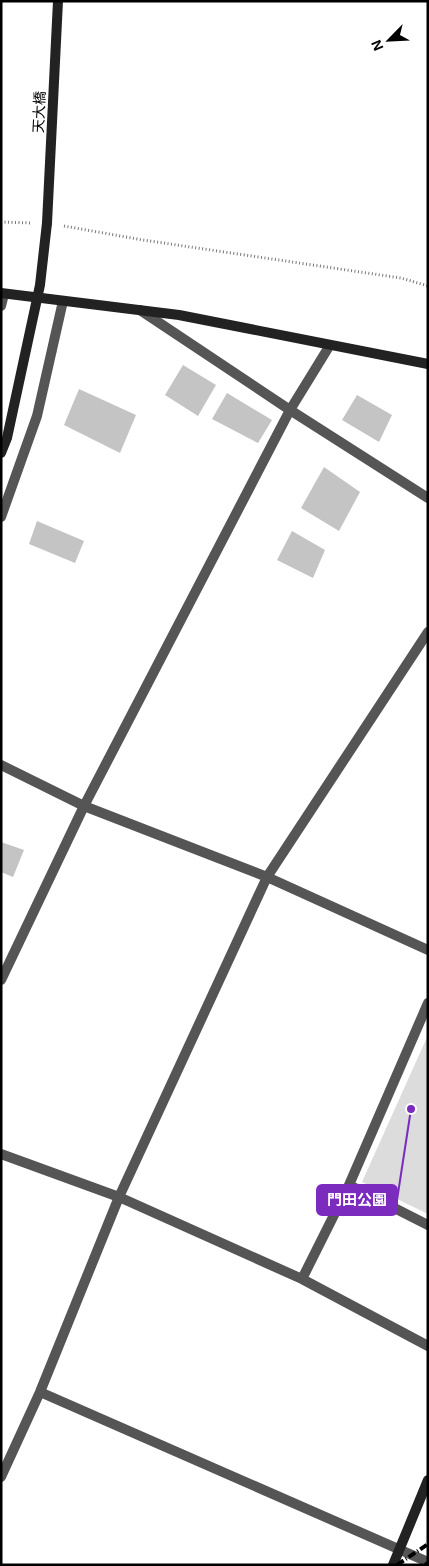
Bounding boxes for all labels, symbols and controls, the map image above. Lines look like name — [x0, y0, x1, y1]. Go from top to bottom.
north arrow — [364, 15, 414, 65]
text: N — [368, 37, 386, 53]
street label: 天大橋 — [30, 91, 48, 133]
callout: 門田公園 — [317, 1185, 397, 1215]
text: 門田公園 — [327, 1191, 387, 1208]

